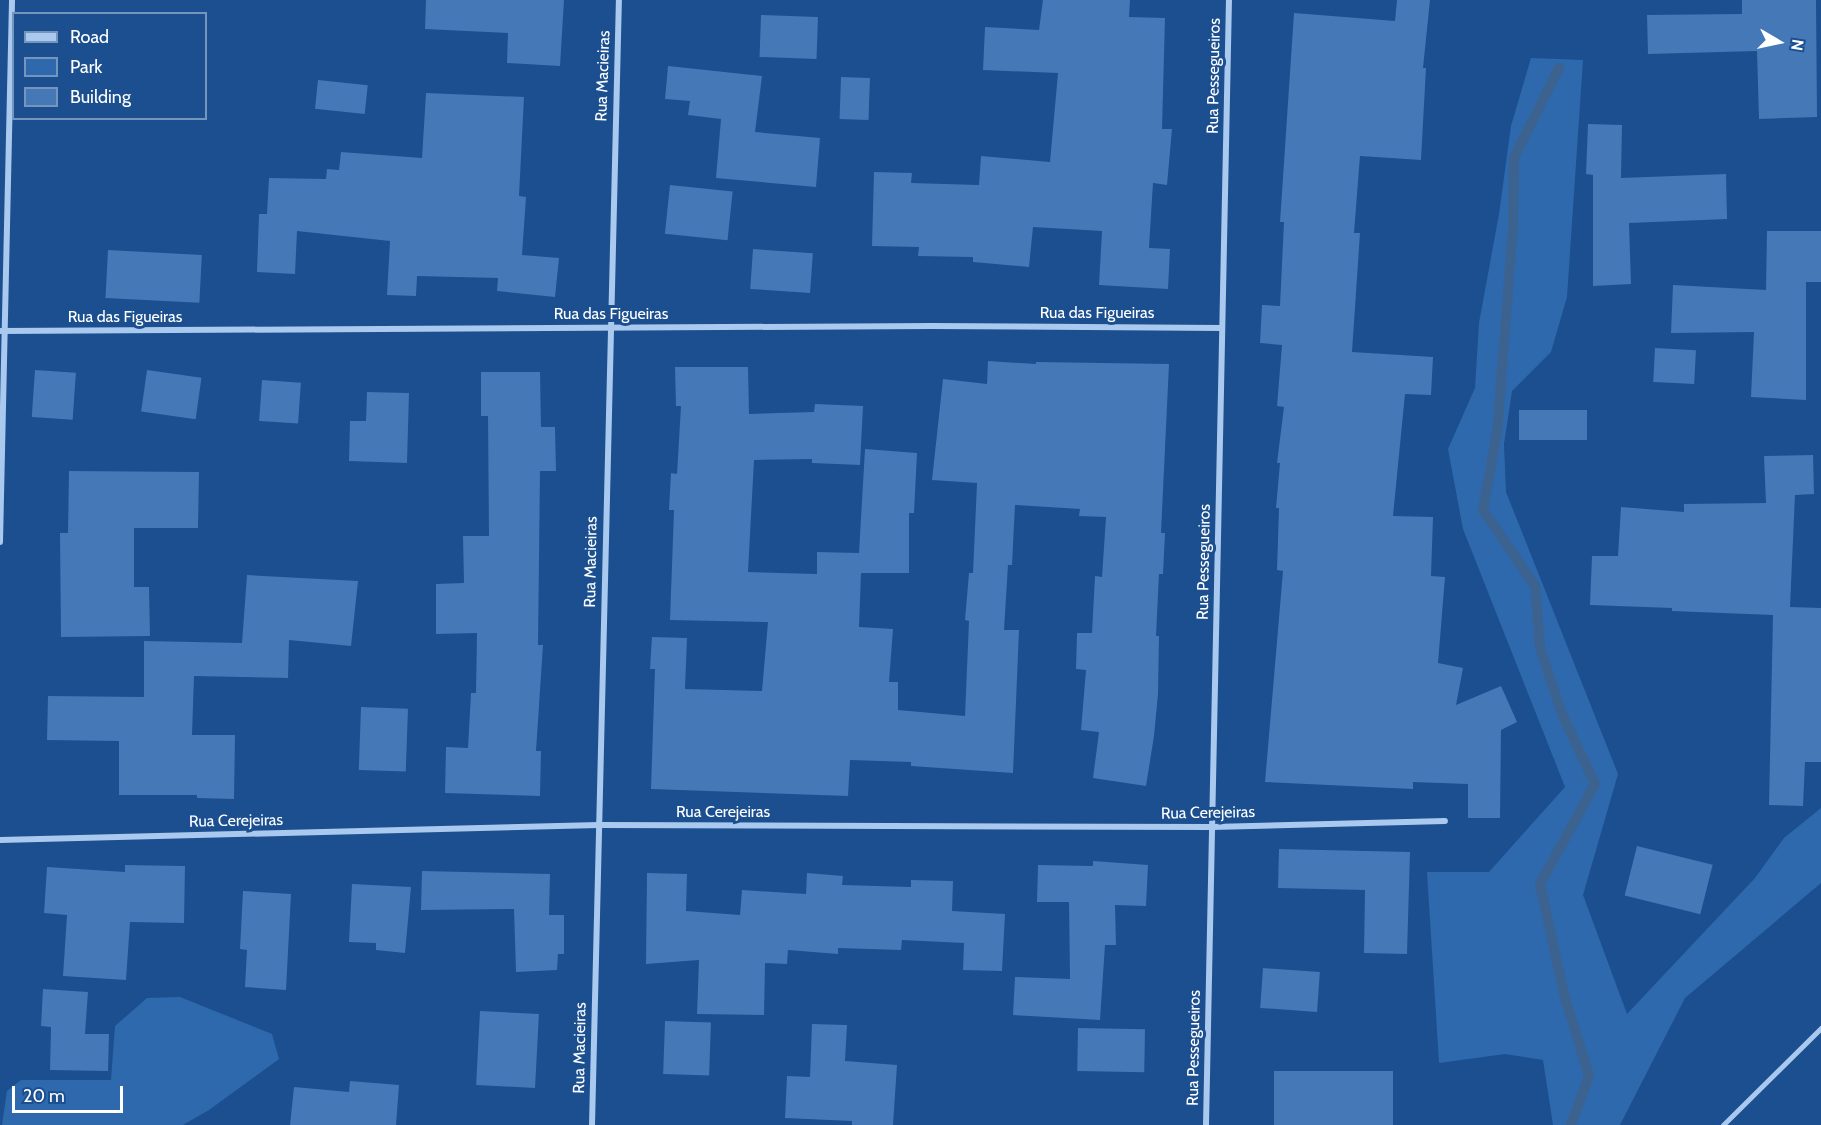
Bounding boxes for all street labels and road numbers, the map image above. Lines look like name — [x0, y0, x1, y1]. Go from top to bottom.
street label: Rua Pessegueiros — [1203, 18, 1225, 134]
street label: Rua Macieiras — [592, 30, 614, 122]
street label: Rua das Figueiras — [1040, 303, 1154, 323]
street label: Rua das Figueiras — [554, 304, 668, 324]
street label: Rua das Figueiras — [68, 307, 182, 327]
street label: Rua Pessegueiros — [1193, 504, 1215, 620]
street label: Rua Macieiras — [581, 516, 601, 608]
street label: Rua Cerejeiras — [676, 802, 770, 822]
street label: Rua Cerejeiras — [1161, 803, 1255, 823]
street label: Rua Cerejeiras — [189, 811, 283, 831]
street label: Rua Pessegueiros — [1183, 990, 1205, 1106]
street label: Rua Macieiras — [570, 1002, 590, 1094]

